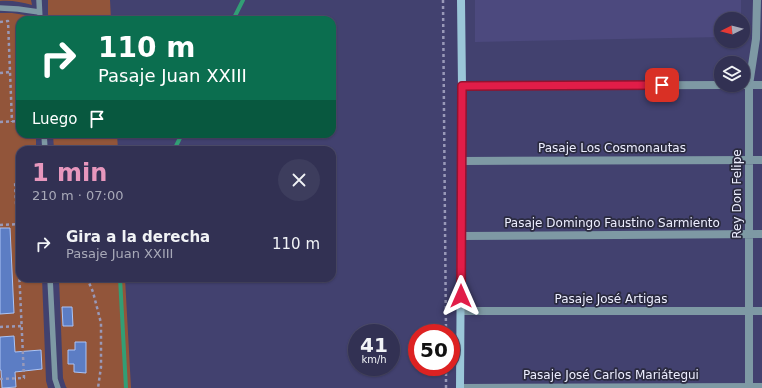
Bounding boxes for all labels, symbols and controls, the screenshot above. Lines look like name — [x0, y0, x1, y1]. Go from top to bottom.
north arrow — [714, 12, 750, 48]
map controls — [714, 12, 750, 92]
text: 110 m — [98, 31, 195, 64]
icon: right — [32, 32, 84, 84]
button: layers — [714, 56, 750, 92]
text: Pasaje Juan XXIII — [98, 65, 247, 86]
pin — [645, 68, 679, 102]
icon: arrive — [651, 74, 673, 96]
icon: arrive — [86, 108, 108, 130]
text: Luego — [32, 110, 78, 128]
street label: Pasaje Los Cosmonautas — [538, 141, 686, 155]
street label: Rey Don Felipe — [730, 149, 744, 239]
text: 1 min — [32, 159, 107, 187]
button: close — [278, 159, 320, 201]
text: 210 m · 07:00 — [32, 188, 123, 203]
street label: Pasaje Domingo Faustino Sarmiento — [504, 216, 720, 230]
text: Gira a la derecha — [66, 228, 210, 246]
icon: right — [32, 233, 54, 255]
text: 110 m — [272, 235, 320, 253]
text: Pasaje Juan XXIII — [66, 246, 173, 261]
position arrow — [440, 275, 482, 317]
street label: Pasaje José Artigas — [555, 292, 667, 306]
speed limit sign: 50 — [408, 324, 460, 376]
text: 41 — [360, 333, 388, 357]
text: km/h — [361, 354, 387, 365]
street label: Pasaje José Carlos Mariátegui — [523, 368, 699, 382]

